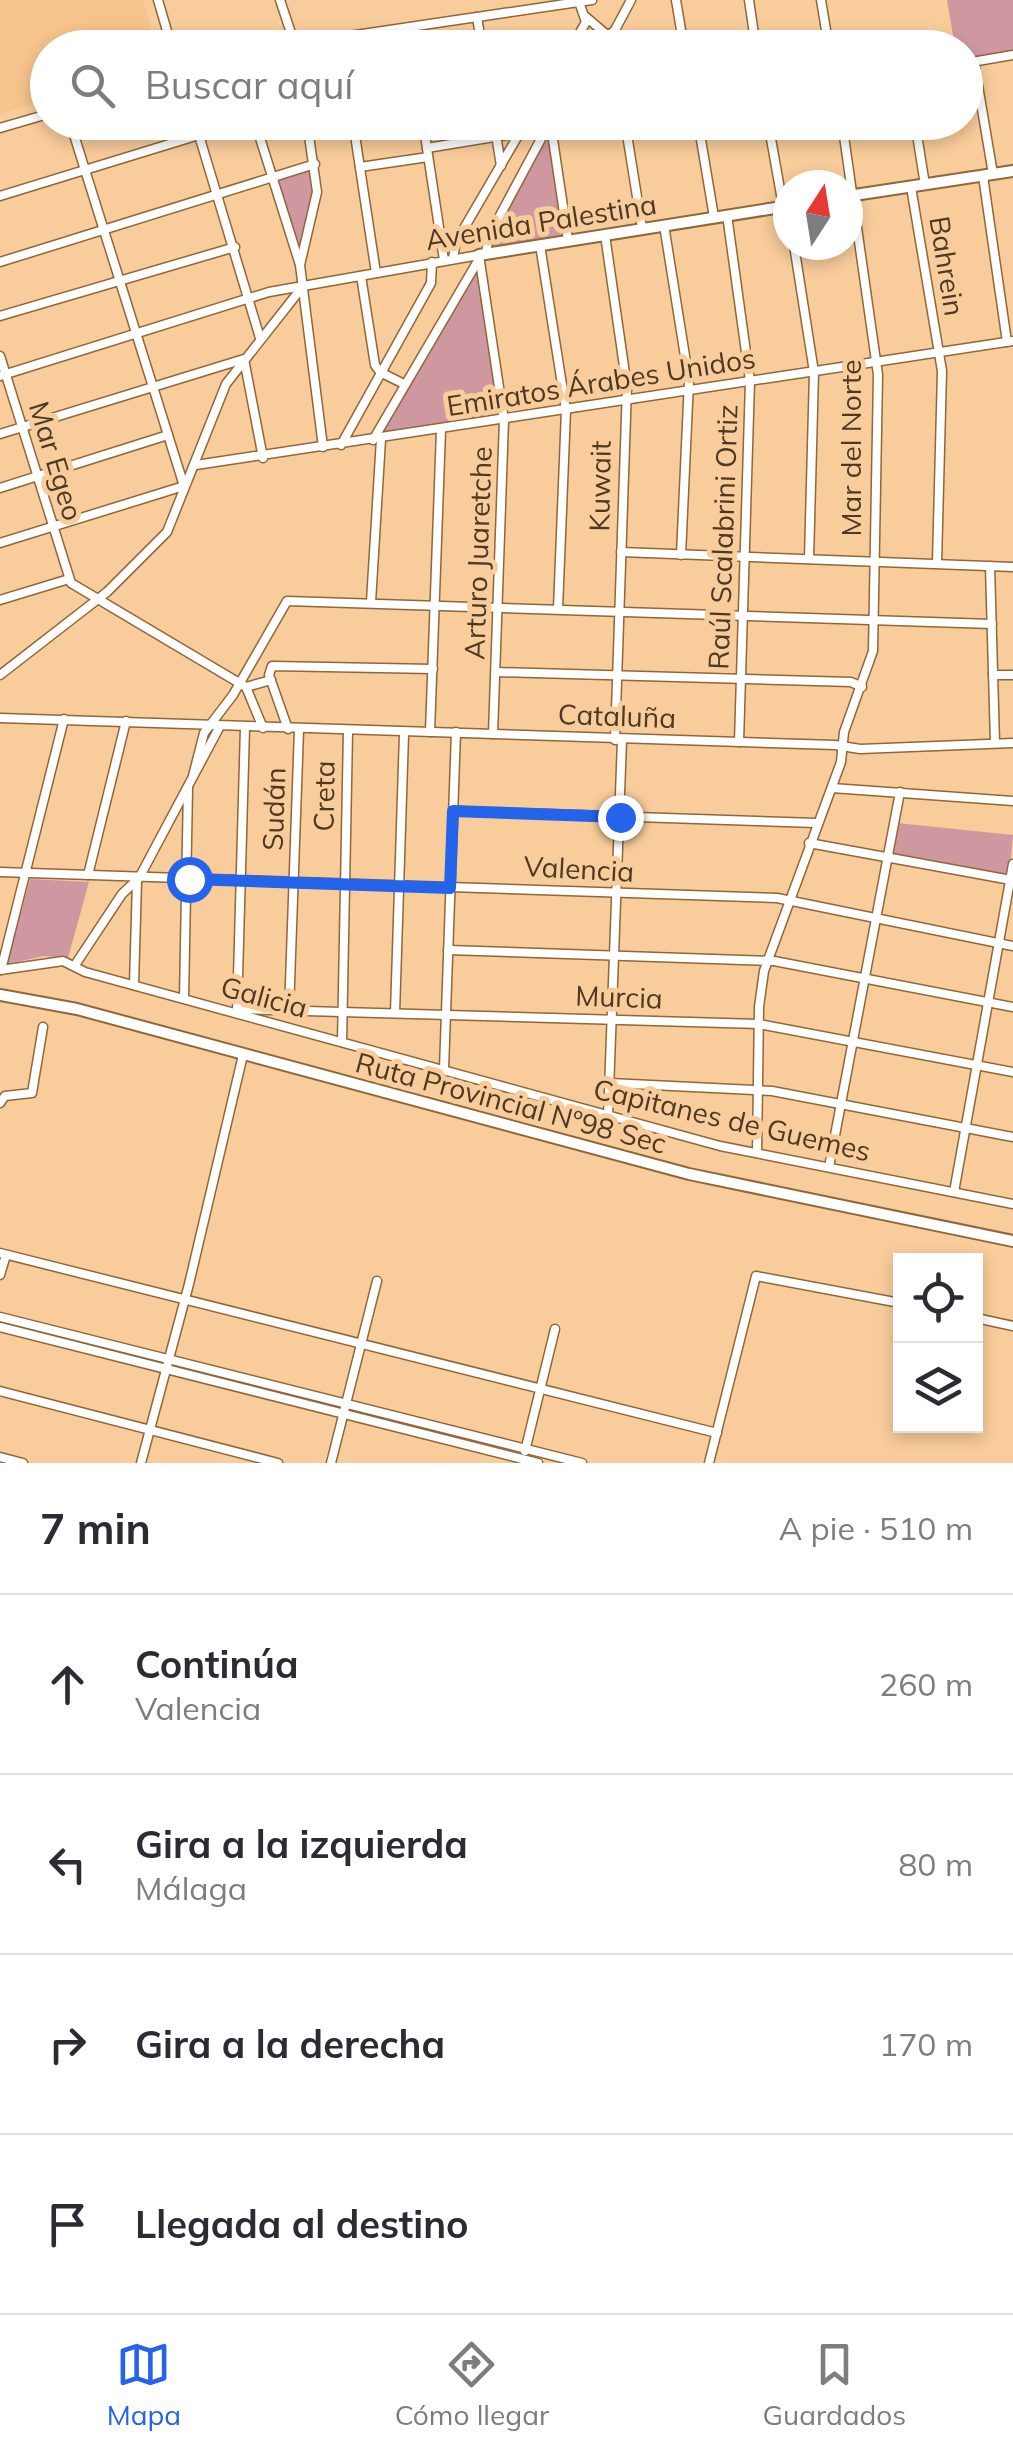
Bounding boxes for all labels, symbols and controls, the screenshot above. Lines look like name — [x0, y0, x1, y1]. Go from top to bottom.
search box — [30, 30, 983, 140]
icon: search — [65, 58, 120, 113]
text: Buscar aquí — [145, 61, 353, 109]
north arrow — [773, 170, 863, 260]
street label: Avenida Palestina — [423, 186, 659, 257]
street label: Bahrein — [922, 214, 973, 318]
street label: Emiratos Árabes Unidos — [444, 340, 758, 423]
street label: Mar del Norte — [833, 359, 868, 537]
street label: Mar Egeo — [22, 397, 91, 525]
street label: Raúl Scalabrini Ortiz — [700, 404, 745, 670]
street label: Kuwait — [581, 440, 618, 532]
street label: Arturo Juaretche — [456, 446, 499, 660]
street label: Cataluña — [557, 696, 677, 735]
street label: Creta — [305, 760, 342, 832]
street label: Sudán — [255, 767, 292, 851]
route end — [598, 795, 644, 841]
street label: Valencia — [523, 848, 635, 889]
route start — [167, 857, 213, 903]
street label: Galicia — [217, 968, 311, 1025]
street label: Murcia — [575, 977, 663, 1016]
street label: Ruta Provincial Nº98 Sec — [352, 1044, 670, 1161]
street label: Capitanes de Guemes — [590, 1071, 874, 1168]
map controls — [893, 1253, 983, 1433]
button: locate — [893, 1253, 983, 1343]
button: layers — [893, 1343, 983, 1433]
text: 7 min — [40, 1502, 151, 1555]
text: A pie · 510 m — [779, 1508, 973, 1548]
text: Continúa — [135, 1640, 299, 1688]
icon: ahead — [40, 1657, 95, 1712]
text: 260 m — [879, 1664, 973, 1704]
text: Valencia — [135, 1688, 261, 1728]
text: Gira a la izquierda — [135, 1820, 468, 1868]
icon: left — [40, 1837, 95, 1892]
text: 80 m — [898, 1844, 973, 1884]
text: Málaga — [135, 1868, 247, 1908]
icon: right — [40, 2017, 95, 2072]
text: Gira a la derecha — [135, 2020, 445, 2068]
text: 170 m — [879, 2024, 973, 2064]
icon: arrive — [40, 2197, 95, 2252]
text: Llegada al destino — [135, 2200, 469, 2248]
tab: Mapa — [107, 2337, 181, 2432]
tab: Cómo llegar — [395, 2337, 549, 2432]
tab: Guardados — [763, 2337, 906, 2432]

